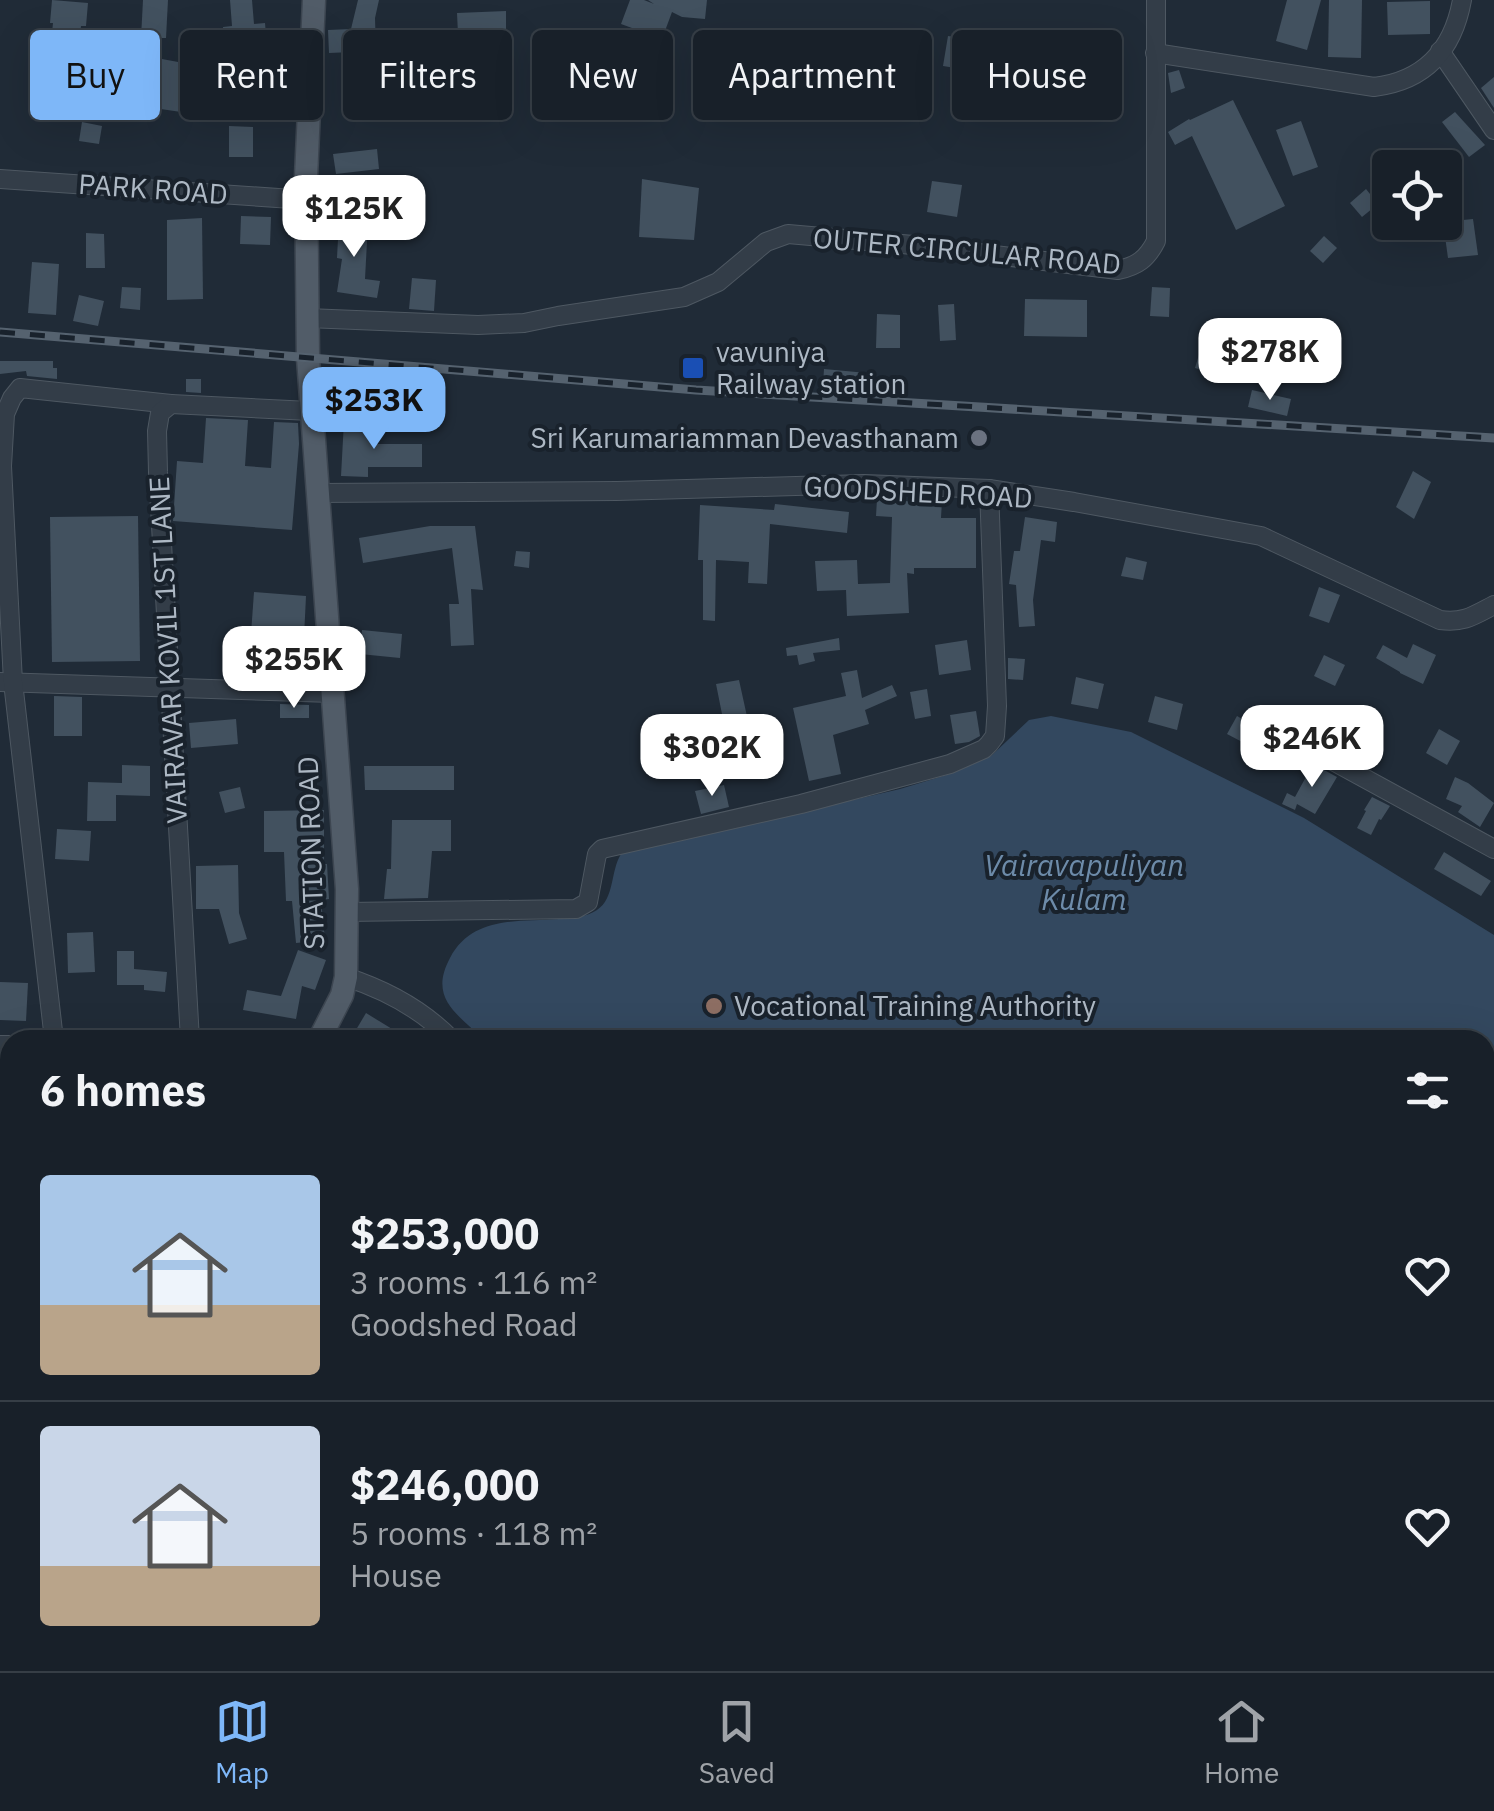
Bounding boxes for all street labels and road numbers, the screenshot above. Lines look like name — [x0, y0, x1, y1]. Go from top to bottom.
street label: PARK ROAD — [77, 165, 229, 212]
street label: OUTER CIRCULAR ROAD — [811, 219, 1123, 282]
street label: GOODSHED ROAD — [802, 467, 1034, 516]
street label: VAIRAVAR KOVIL 1ST LANE — [140, 476, 195, 825]
street label: STATION ROAD — [289, 756, 332, 950]

